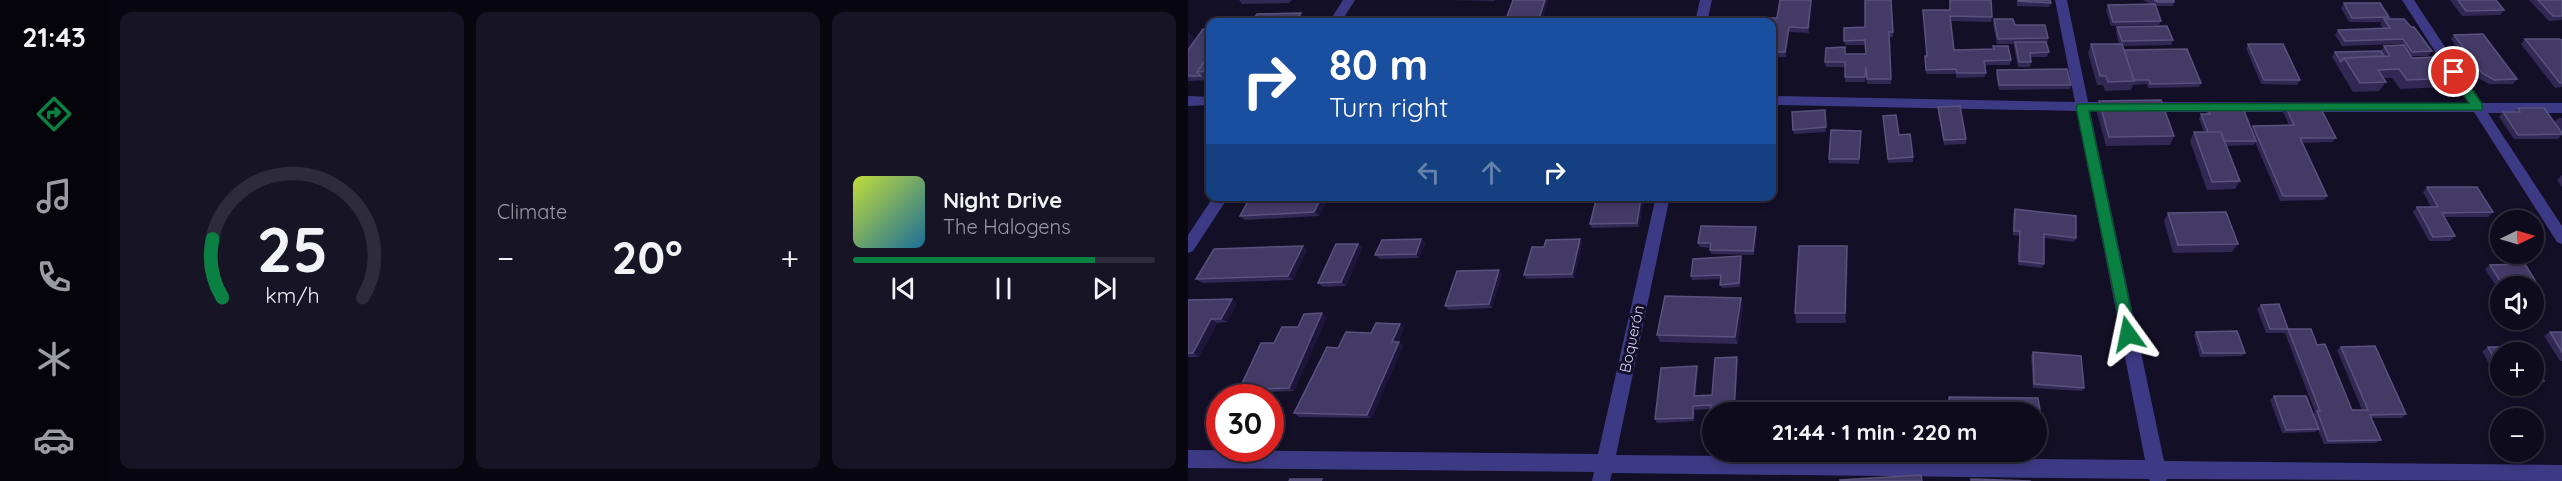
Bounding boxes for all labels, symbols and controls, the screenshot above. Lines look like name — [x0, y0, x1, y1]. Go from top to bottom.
text: 21:43 — [22, 20, 86, 54]
text: 80 m — [1329, 38, 1428, 91]
icon: right — [1230, 42, 1308, 120]
pin — [2428, 46, 2479, 97]
icon: arrive — [2437, 55, 2470, 88]
text: Turn right — [1329, 90, 1448, 124]
icon: directions — [33, 93, 75, 135]
icon: left — [1412, 156, 1445, 189]
icon: ahead — [1475, 156, 1508, 189]
icon: right — [1538, 156, 1571, 189]
icon: music — [33, 175, 75, 217]
text: Night Drive — [943, 186, 1062, 214]
text: Climate — [497, 199, 567, 224]
text: 25 — [256, 210, 328, 288]
north arrow — [2490, 210, 2544, 264]
map controls — [2490, 210, 2544, 462]
text: The Halogens — [943, 214, 1071, 239]
text: 20° — [612, 229, 683, 285]
text: − — [497, 237, 514, 278]
text: + — [780, 237, 799, 278]
icon: phone — [33, 256, 75, 298]
icon: previous — [887, 272, 920, 305]
icon: pause — [987, 272, 1020, 305]
icon: next — [1088, 272, 1121, 305]
button: sound — [2490, 276, 2544, 330]
text: km/h — [265, 282, 319, 308]
position arrow — [2096, 302, 2160, 366]
street label: Boquerón — [1615, 303, 1648, 374]
icon: climate — [33, 338, 75, 380]
button: + — [2490, 342, 2544, 396]
speed limit sign: 30 — [1206, 384, 1284, 462]
button: − — [2490, 408, 2544, 462]
text: 21:44 · 1 min · 220 m — [1772, 418, 1977, 446]
icon: car — [33, 419, 75, 461]

